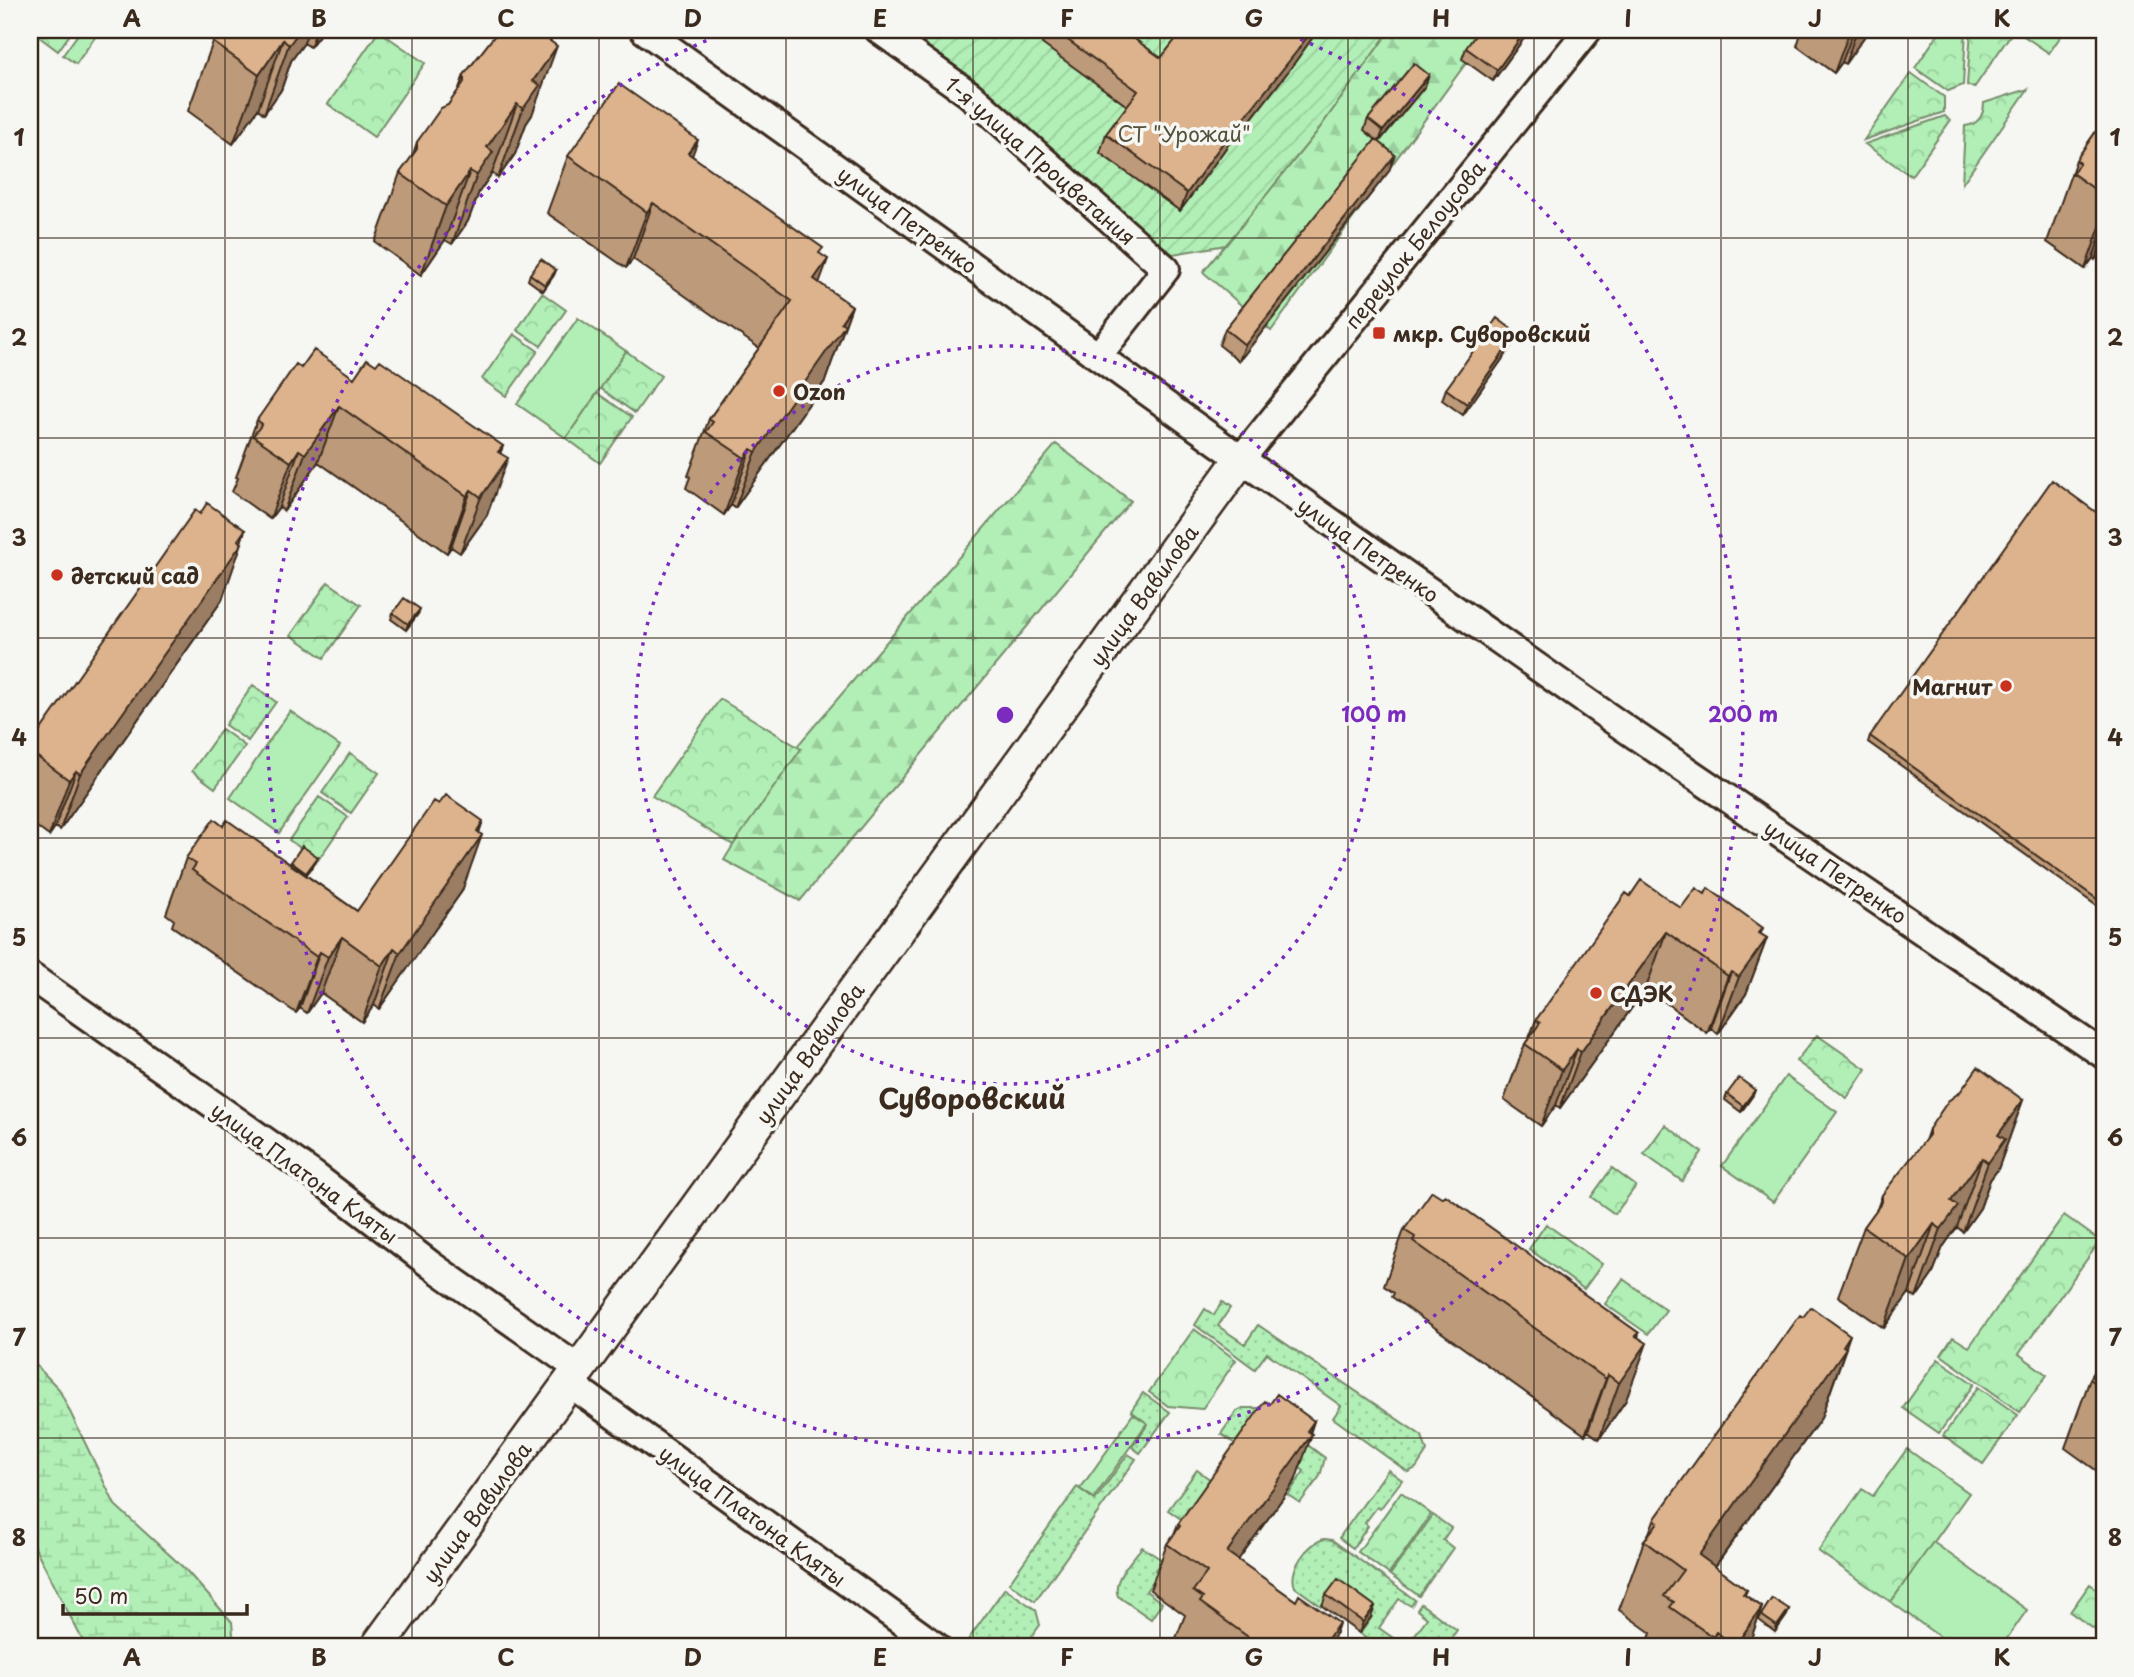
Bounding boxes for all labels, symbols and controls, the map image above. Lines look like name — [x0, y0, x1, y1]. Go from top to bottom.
text: A — [123, 0, 141, 35]
text: B — [311, 0, 327, 35]
text: C — [497, 0, 515, 35]
text: D — [684, 0, 702, 35]
text: E — [873, 0, 887, 35]
text: F — [1060, 0, 1074, 35]
text: G — [1245, 0, 1263, 35]
text: H — [1432, 0, 1450, 35]
text: I — [1624, 0, 1632, 35]
text: J — [1808, 0, 1822, 35]
text: K — [1994, 0, 2011, 35]
street label: 1-я улица Процветания — [938, 68, 1144, 252]
park label: СТ "Урожай" — [1117, 117, 1251, 149]
text: 1 — [14, 119, 25, 154]
text: 1 — [2110, 119, 2121, 154]
street label: переулок Белоусова — [1336, 153, 1492, 335]
street label: улица Петренко — [831, 157, 985, 281]
place label: мкр. Суворовский — [1393, 317, 1591, 349]
text: 2 — [11, 319, 27, 354]
text: 2 — [2107, 319, 2123, 354]
marker: мкр. Суворовский — [1371, 325, 1387, 341]
place label: Ozon — [793, 375, 846, 407]
marker: Ozon — [771, 383, 787, 399]
street label: улица Петренко — [1292, 488, 1446, 610]
street label: улица Вавилова — [1081, 518, 1205, 672]
text: 3 — [11, 519, 27, 554]
text: 3 — [2107, 519, 2123, 554]
place label: детский сад — [71, 559, 199, 591]
marker: детский сад — [49, 567, 65, 583]
place label: Магнит — [1912, 670, 1993, 702]
marker: Магнит — [1998, 678, 2014, 694]
text: 100 m — [1341, 697, 1407, 729]
text: 200 m — [1708, 697, 1778, 729]
centre of rings — [993, 703, 1017, 727]
text: 4 — [11, 719, 27, 754]
text: 4 — [2107, 719, 2123, 754]
street label: улица Петренко — [1758, 811, 1914, 931]
text: 5 — [12, 919, 26, 954]
text: 5 — [2108, 919, 2122, 954]
street label: улица Вавилова — [747, 976, 871, 1130]
place label: СДЭК — [1610, 977, 1674, 1009]
marker: СДЭК — [1588, 985, 1604, 1001]
district label: Суворовский — [878, 1076, 1066, 1119]
street label: улица Платона Кляты — [205, 1093, 405, 1251]
text: 6 — [11, 1119, 27, 1154]
text: 6 — [2107, 1119, 2123, 1154]
text: 7 — [12, 1319, 26, 1354]
text: 7 — [2108, 1319, 2122, 1354]
street label: улица Вавилова — [414, 1435, 538, 1589]
street label: улица Платона Кляты — [653, 1436, 853, 1594]
text: 8 — [12, 1519, 26, 1554]
text: 8 — [2108, 1519, 2122, 1554]
scale bar — [63, 1572, 247, 1616]
text: 50 m — [74, 1579, 128, 1611]
text: A — [123, 1639, 141, 1674]
text: B — [311, 1639, 327, 1674]
text: C — [497, 1639, 515, 1674]
text: D — [684, 1639, 702, 1674]
text: E — [873, 1639, 887, 1674]
text: F — [1060, 1639, 1074, 1674]
text: G — [1245, 1639, 1263, 1674]
text: H — [1432, 1639, 1450, 1674]
text: I — [1624, 1639, 1632, 1674]
text: J — [1808, 1639, 1822, 1674]
text: K — [1994, 1639, 2011, 1674]

